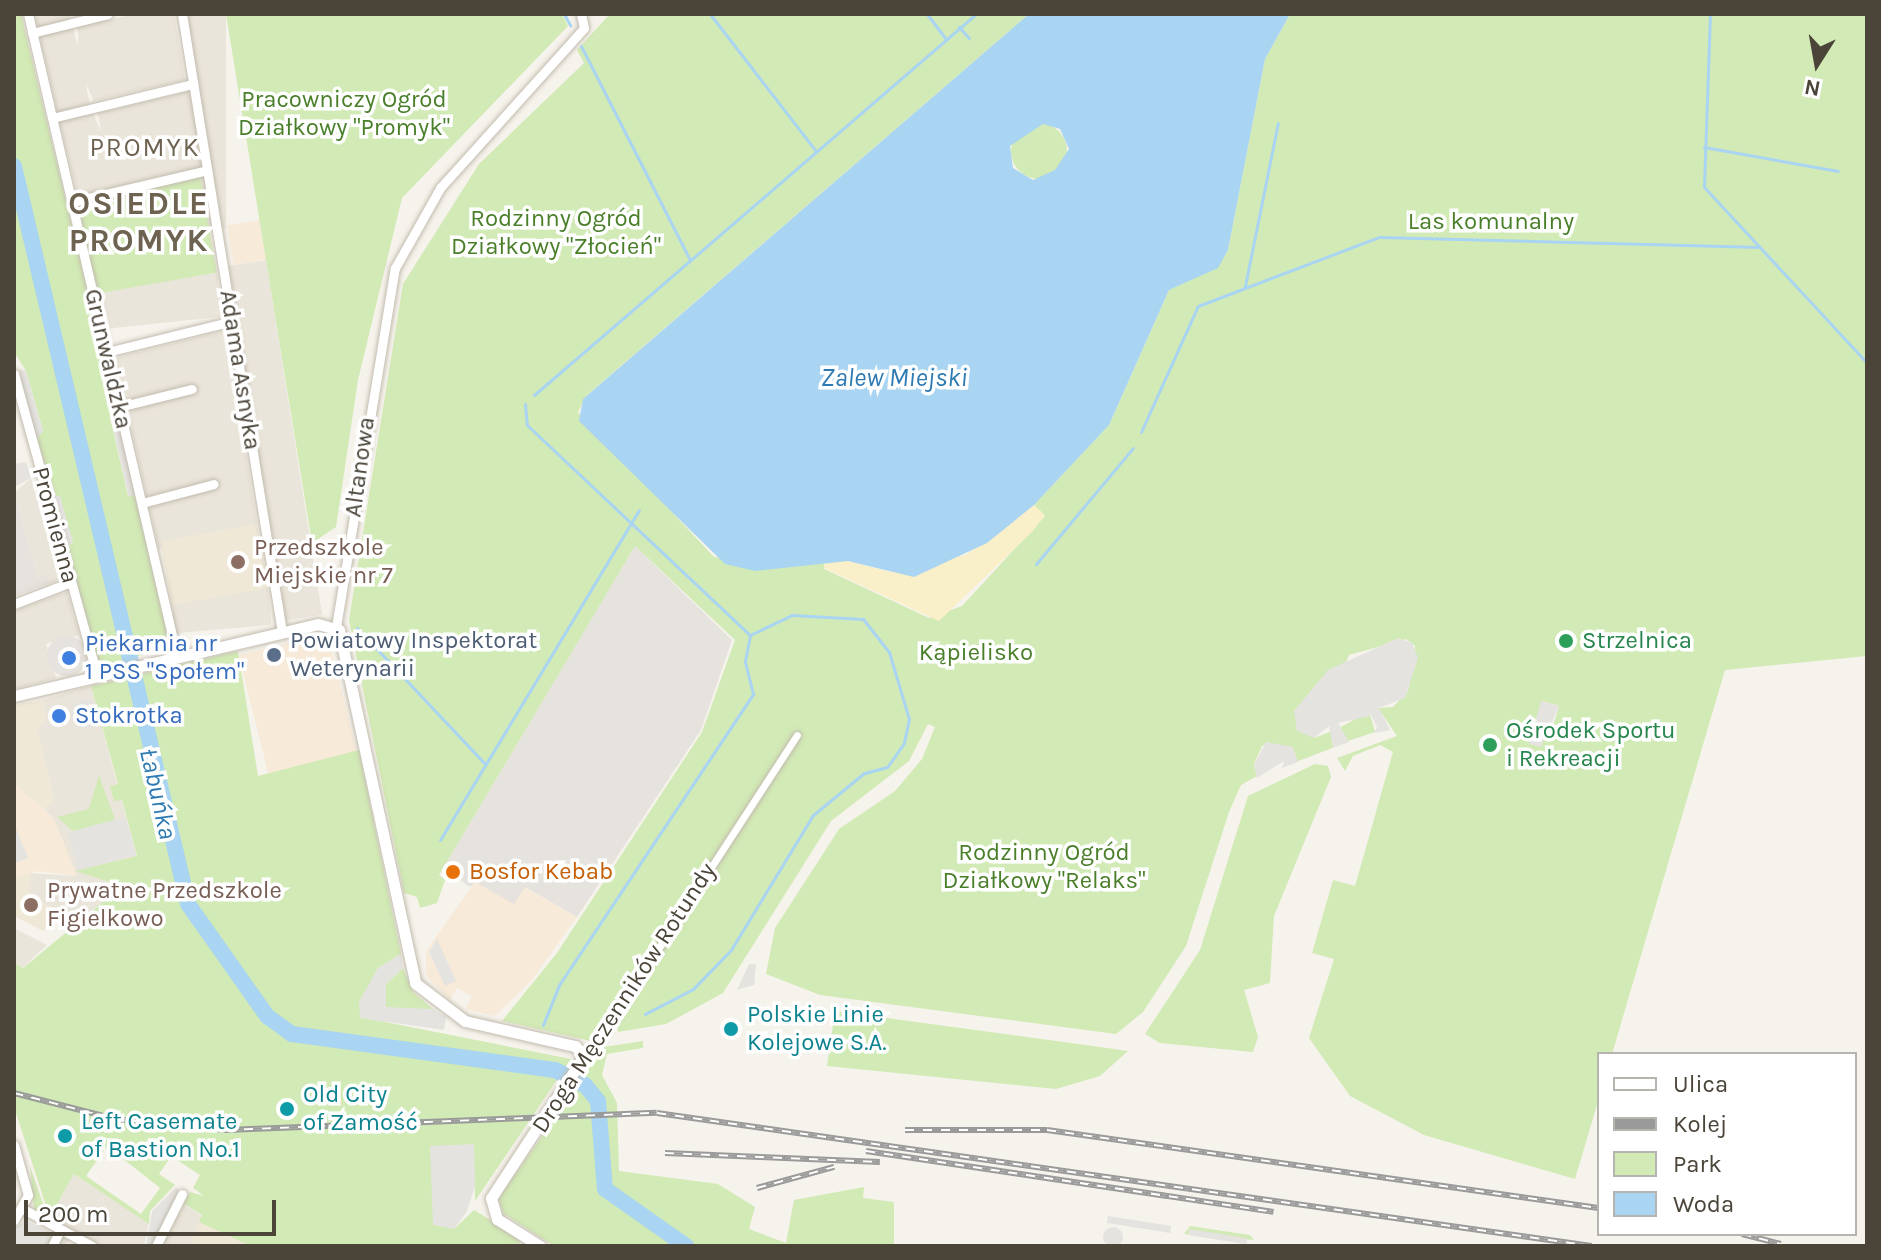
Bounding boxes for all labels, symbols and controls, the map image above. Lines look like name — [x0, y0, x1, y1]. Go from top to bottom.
north arrow — [1777, 24, 1857, 104]
text: N — [1802, 73, 1823, 102]
park label: Pracowniczy Ogród Działkowy "Promyk" — [238, 86, 450, 142]
district label: PROMYK — [89, 132, 201, 164]
district label: OSIEDLE PROMYK — [68, 186, 210, 261]
park label: Rodzinny Ogród Działkowy "Złocień" — [451, 205, 661, 261]
park label: Las komunalny — [1408, 208, 1574, 236]
street label: Grunwaldzka — [78, 286, 138, 432]
street label: Adama Asnyka — [213, 288, 267, 452]
water label: Zalew Miejski — [821, 362, 967, 394]
street label: Altanowa — [339, 415, 381, 519]
street label: Promienna — [26, 464, 84, 586]
place label: Przedszkole Miejskie nr 7 — [254, 534, 393, 590]
marker: Przedszkole Miejskie nr 7 — [229, 553, 247, 571]
place label: Powiatowy Inspektorat Weterynarii — [290, 627, 537, 683]
place label: Strzelnica — [1582, 627, 1692, 655]
place label: Piekarnia nr 1 PSS "Społem" — [85, 630, 244, 686]
marker: Strzelnica — [1557, 632, 1575, 650]
park label: Kąpielisko — [919, 639, 1033, 667]
marker: Powiatowy Inspektorat Weterynarii — [265, 646, 283, 664]
marker: Piekarnia nr 1 PSS "Społem" — [60, 649, 78, 667]
place label: Stokrotka — [75, 702, 183, 730]
marker: Stokrotka — [50, 707, 68, 725]
place label: Ośrodek Sportu i Rekreacji — [1506, 717, 1676, 773]
marker: Ośrodek Sportu i Rekreacji — [1481, 736, 1499, 754]
water label: Łabuńka — [132, 746, 184, 842]
park label: Rodzinny Ogród Działkowy "Relaks" — [943, 839, 1145, 895]
place label: Bosfor Kebab — [469, 858, 613, 886]
street label: Droga Męczenników Rotundy — [526, 858, 722, 1138]
marker: Bosfor Kebab — [444, 863, 462, 881]
place label: Prywatne Przedszkole Figielkowo — [47, 877, 282, 933]
marker: Prywatne Przedszkole Figielkowo — [22, 896, 40, 914]
place label: Polskie Linie Kolejowe S.A. — [747, 1001, 887, 1057]
marker: Polskie Linie Kolejowe S.A. — [722, 1020, 740, 1038]
legend — [1597, 1052, 1857, 1236]
text: Ulica — [1673, 1070, 1728, 1098]
place label: Old City of Zamość — [303, 1081, 418, 1137]
marker: Old City of Zamość — [278, 1100, 296, 1118]
place label: Left Casemate of Bastion No.1 — [81, 1108, 240, 1164]
text: Kolej — [1673, 1110, 1727, 1138]
marker: Left Casemate of Bastion No.1 — [56, 1127, 74, 1145]
text: Park — [1673, 1150, 1722, 1178]
scale bar — [28, 1184, 280, 1234]
text: Woda — [1673, 1190, 1734, 1218]
text: 200 m — [38, 1200, 109, 1228]

